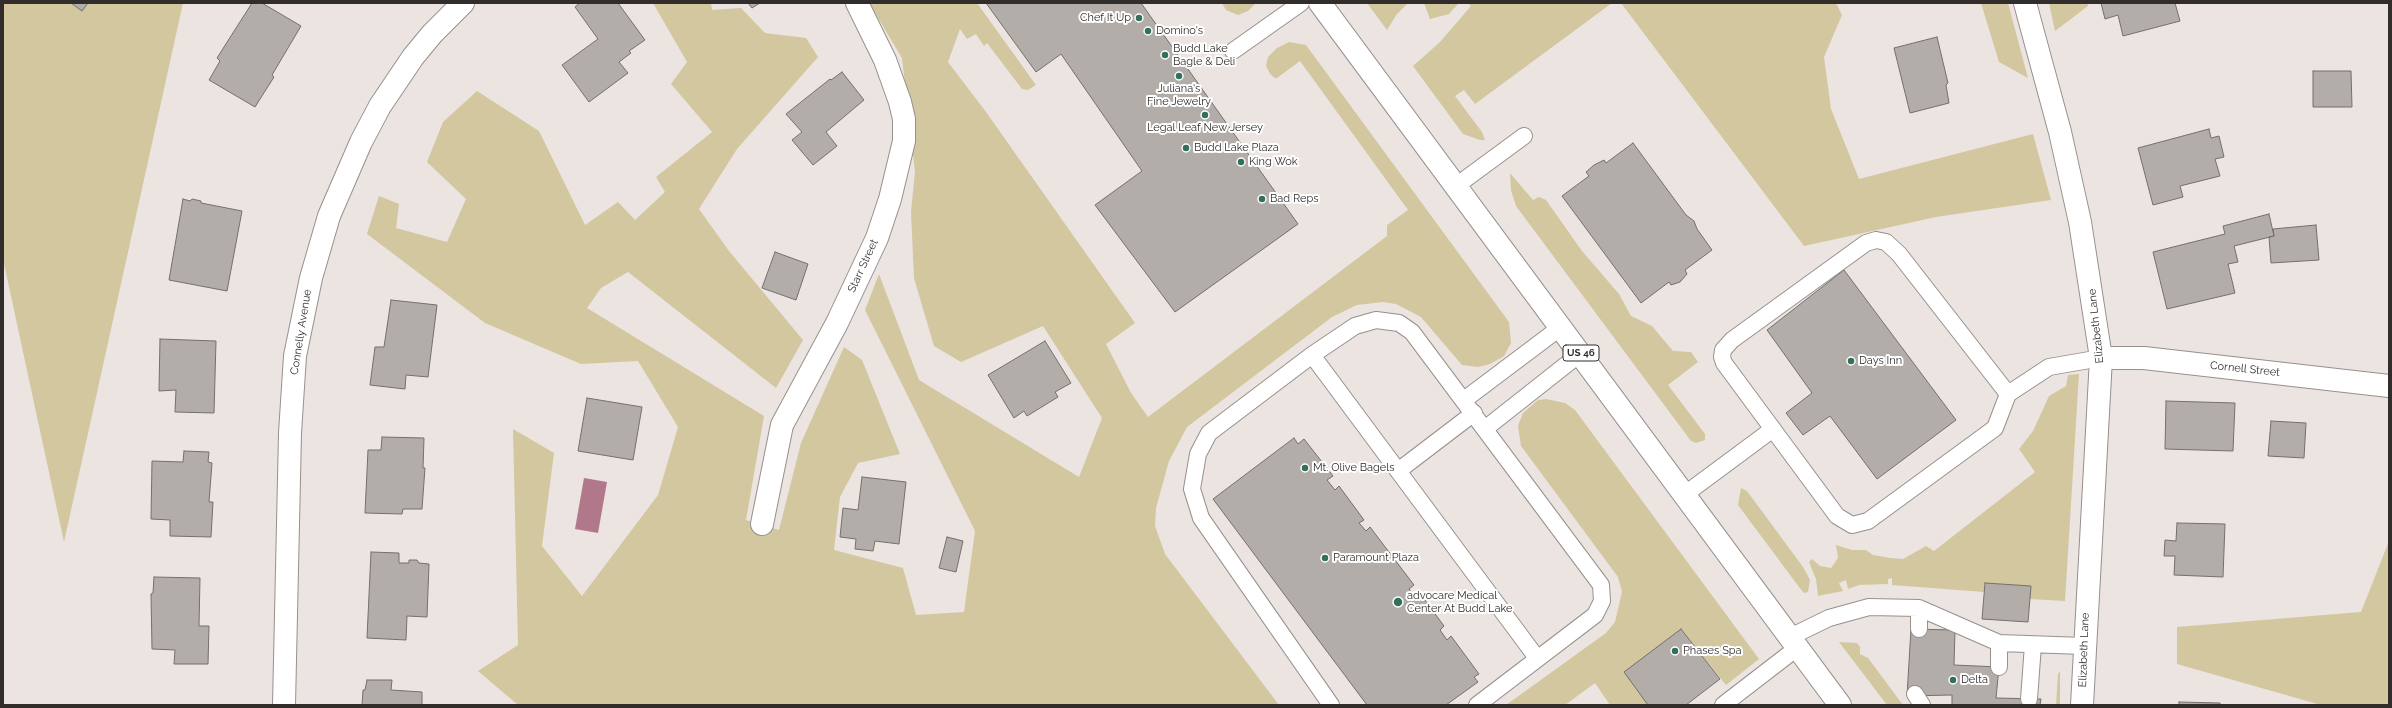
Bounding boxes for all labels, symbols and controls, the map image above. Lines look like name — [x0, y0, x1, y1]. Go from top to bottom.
place label: Chef It Up — [1080, 11, 1131, 25]
marker: Chef It Up — [1134, 13, 1144, 23]
place label: Domino's — [1156, 24, 1203, 38]
marker: Domino's — [1143, 26, 1153, 36]
place label: Budd Lake Bagle & Deli — [1173, 42, 1235, 68]
marker: Budd Lake Bagle & Deli — [1160, 50, 1170, 60]
marker: Juliana's Fine Jewelry — [1174, 71, 1184, 81]
place label: Juliana's Fine Jewelry — [1147, 82, 1211, 108]
marker: Legal Leaf New Jersey — [1200, 110, 1210, 120]
place label: Legal Leaf New Jersey — [1147, 121, 1263, 135]
place label: Budd Lake Plaza — [1194, 141, 1279, 155]
marker: Budd Lake Plaza — [1181, 143, 1191, 153]
place label: King Wok — [1249, 155, 1298, 169]
marker: King Wok — [1236, 157, 1246, 167]
place label: Bad Reps — [1270, 192, 1319, 206]
marker: Bad Reps — [1257, 194, 1267, 204]
street label: Starr Street — [845, 237, 881, 295]
street label: Connelly Avenue — [288, 288, 314, 376]
street label: Elizabeth Lane — [2086, 288, 2106, 364]
road number: US 46 — [1563, 345, 1599, 361]
place label: Days Inn — [1859, 354, 1902, 368]
marker: Days Inn — [1846, 356, 1856, 366]
street label: Cornell Street — [2209, 359, 2281, 379]
place label: Mt. Olive Bagels — [1313, 461, 1395, 475]
marker: Mt. Olive Bagels — [1300, 463, 1310, 473]
place label: Paramount Plaza — [1333, 551, 1419, 565]
marker: Paramount Plaza — [1320, 553, 1330, 563]
place label: advocare Medical Center At Budd Lake — [1407, 589, 1513, 615]
marker: advocare Medical Center At Budd Lake — [1392, 596, 1404, 608]
street label: Elizabeth Lane — [2076, 612, 2092, 688]
place label: Phases Spa — [1683, 644, 1742, 658]
marker: Phases Spa — [1670, 646, 1680, 656]
place label: Delta — [1961, 673, 1988, 687]
marker: Delta — [1948, 675, 1958, 685]

